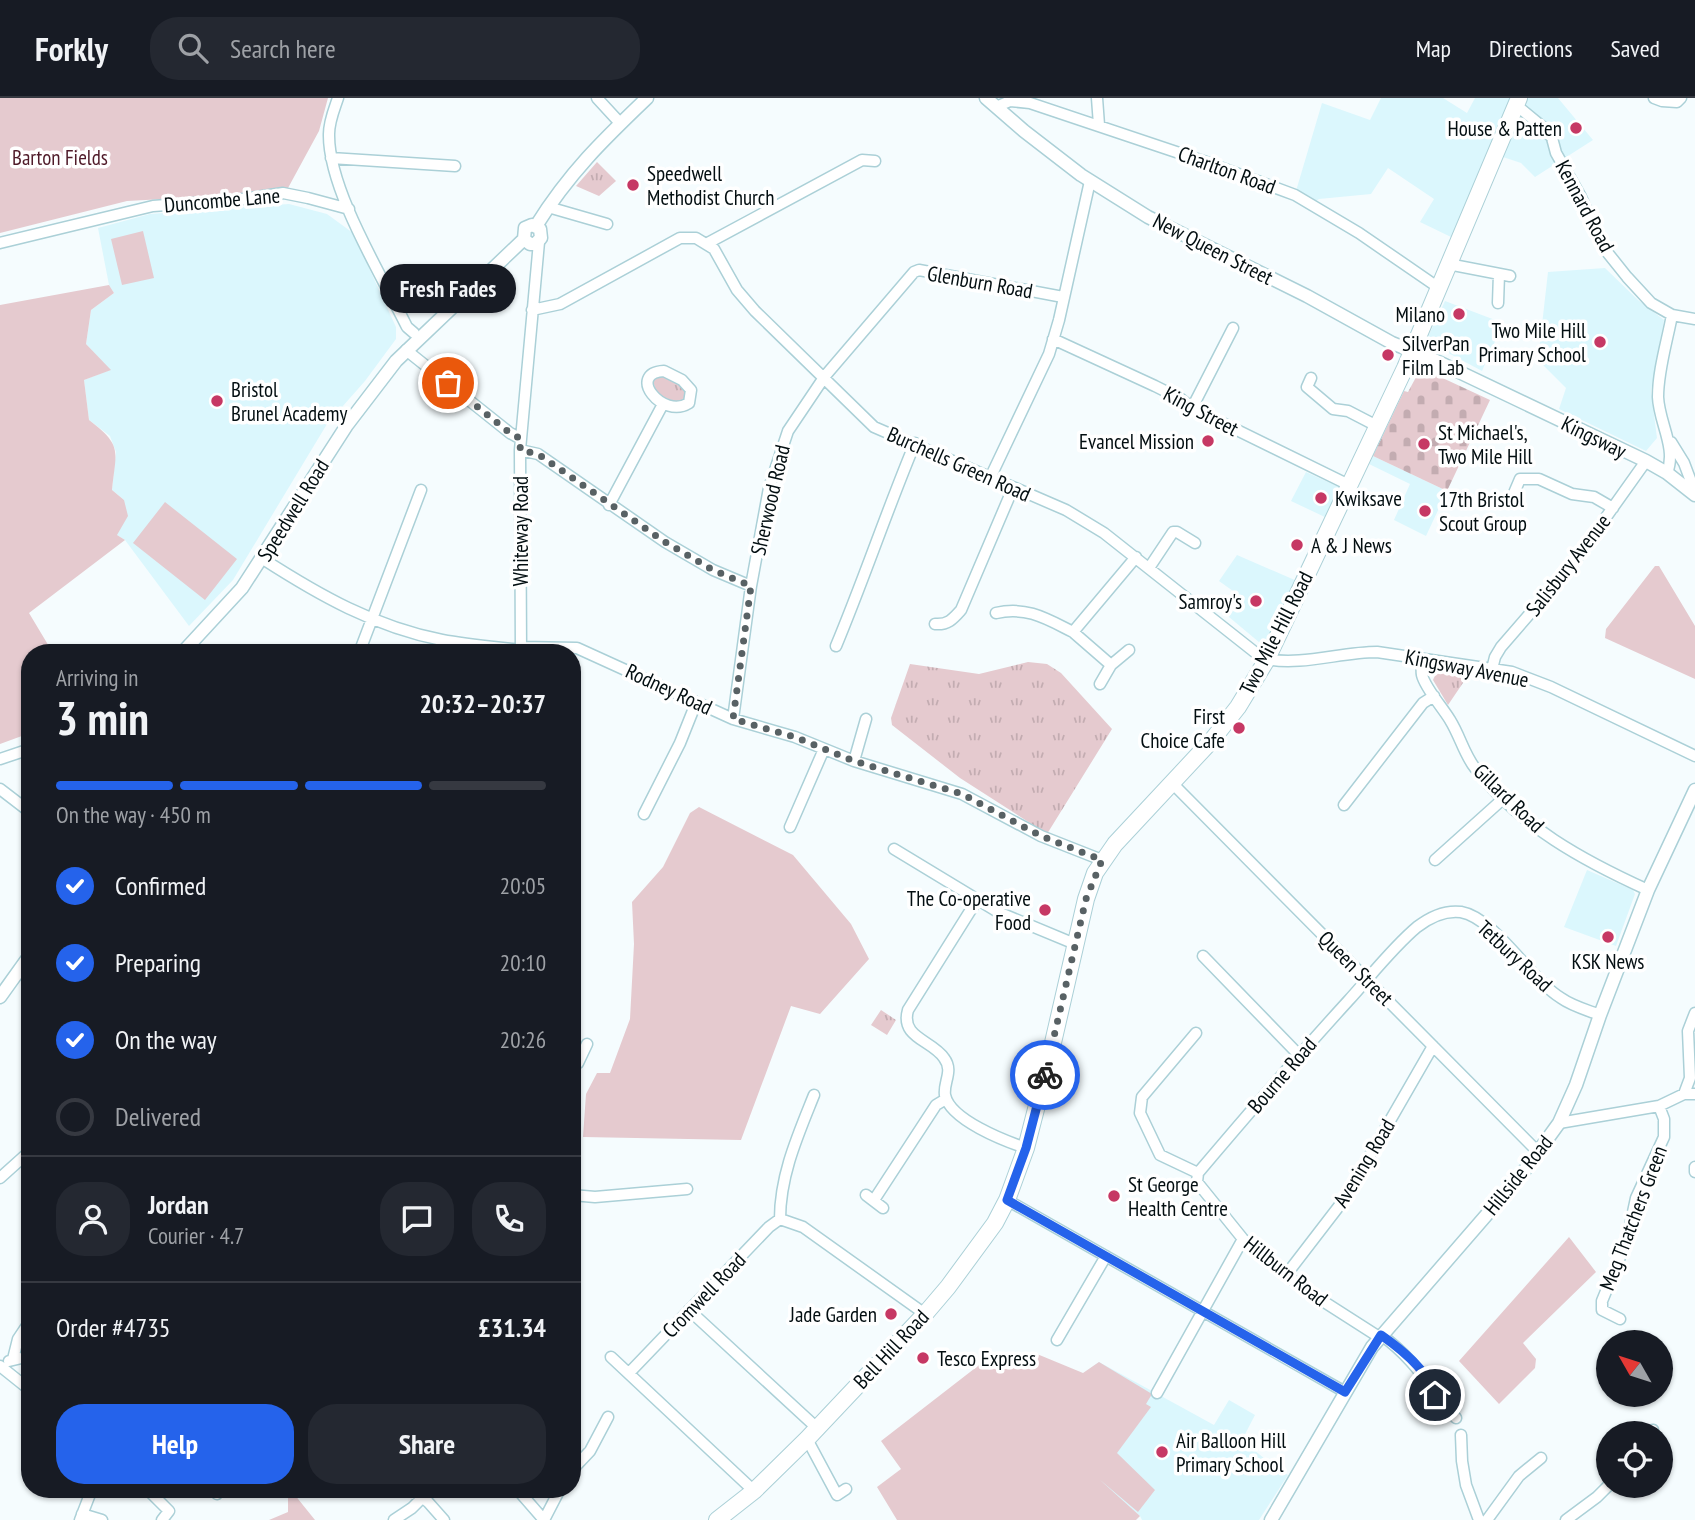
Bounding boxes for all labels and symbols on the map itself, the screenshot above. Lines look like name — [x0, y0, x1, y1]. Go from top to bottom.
place label: House & Patten — [1448, 115, 1562, 142]
marker: House & Patten — [1568, 120, 1584, 136]
street label: Charlton Road — [1174, 140, 1280, 200]
park label: Barton Fields — [12, 144, 108, 171]
street label: Kennard Road — [1550, 155, 1620, 257]
place label: Speedwell Methodist Church — [647, 160, 775, 211]
marker: Speedwell Methodist Church — [625, 177, 641, 193]
street label: Duncombe Lane — [163, 181, 281, 219]
street label: New Queen Street — [1148, 207, 1278, 291]
street label: Glenburn Road — [925, 259, 1035, 305]
callout: Fresh Fades — [380, 264, 516, 313]
place label: Milano — [1395, 301, 1445, 328]
marker: Milano — [1451, 306, 1467, 322]
place label: Two Mile Hill Primary School — [1478, 317, 1586, 368]
place label: SilverPan Film Lab — [1402, 330, 1470, 381]
marker: Two Mile Hill Primary School — [1592, 334, 1608, 350]
marker: SilverPan Film Lab — [1380, 347, 1396, 363]
pin — [418, 353, 478, 413]
place label: Bristol Brunel Academy — [231, 376, 347, 427]
street label: King Street — [1159, 380, 1243, 442]
marker: Bristol Brunel Academy — [209, 393, 225, 409]
street label: Kingsway — [1557, 410, 1631, 464]
place label: St Michael's, Two Mile Hill — [1438, 419, 1533, 470]
street label: Burchells Green Road — [883, 420, 1035, 508]
place label: Evancel Mission — [1079, 428, 1194, 455]
marker: Evancel Mission — [1200, 433, 1216, 449]
marker: St Michael's, Two Mile Hill — [1416, 436, 1432, 452]
street label: Sherwood Road — [744, 442, 796, 558]
street label: Speedwell Road — [251, 454, 335, 566]
street label: Whiteway Road — [507, 476, 534, 586]
place label: Kwiksave — [1335, 485, 1402, 512]
place label: 17th Bristol Scout Group — [1439, 486, 1527, 537]
marker: Kwiksave — [1313, 490, 1329, 506]
marker: 17th Bristol Scout Group — [1417, 503, 1433, 519]
street label: Salisbury Avenue — [1520, 509, 1616, 621]
place label: A & J News — [1311, 532, 1392, 559]
marker: A & J News — [1289, 537, 1305, 553]
street label: Two Mile Hill Road — [1233, 567, 1319, 699]
place label: Samroy's — [1179, 588, 1242, 615]
marker: Samroy's — [1248, 593, 1264, 609]
street label: Kingsway Avenue — [1403, 643, 1531, 693]
street label: Rodney Road — [621, 657, 717, 721]
place label: First Choice Cafe — [1141, 703, 1225, 754]
marker: First Choice Cafe — [1231, 720, 1247, 736]
street label: Gillard Road — [1468, 758, 1550, 838]
place label: The Co-operative Food — [907, 885, 1031, 936]
marker: The Co-operative Food — [1037, 902, 1053, 918]
street label: Tetbury Road — [1472, 914, 1558, 998]
street label: Queen Street — [1313, 925, 1399, 1011]
marker: KSK News — [1600, 929, 1616, 945]
place label: KSK News — [1572, 948, 1644, 975]
street label: Bourne Road — [1242, 1031, 1322, 1119]
courier — [1010, 1040, 1080, 1110]
street label: Avening Road — [1327, 1114, 1401, 1212]
street label: Hillside Road — [1478, 1129, 1558, 1221]
street label: Meg Thatchers Green — [1593, 1142, 1673, 1294]
place label: St George Health Centre — [1128, 1171, 1228, 1222]
marker: St George Health Centre — [1106, 1188, 1122, 1204]
street label: Hillburn Road — [1239, 1230, 1333, 1312]
street label: Cromwell Road — [657, 1246, 751, 1344]
place label: Jade Garden — [789, 1301, 877, 1328]
street label: Bell Hill Road — [847, 1304, 935, 1394]
marker: Jade Garden — [883, 1306, 899, 1322]
north arrow — [1596, 1330, 1673, 1407]
place label: Tesco Express — [937, 1345, 1036, 1372]
marker: Tesco Express — [915, 1350, 931, 1366]
pin — [1405, 1365, 1465, 1425]
place label: Air Balloon Hill Primary School — [1176, 1427, 1286, 1478]
marker: Air Balloon Hill Primary School — [1154, 1444, 1170, 1460]

